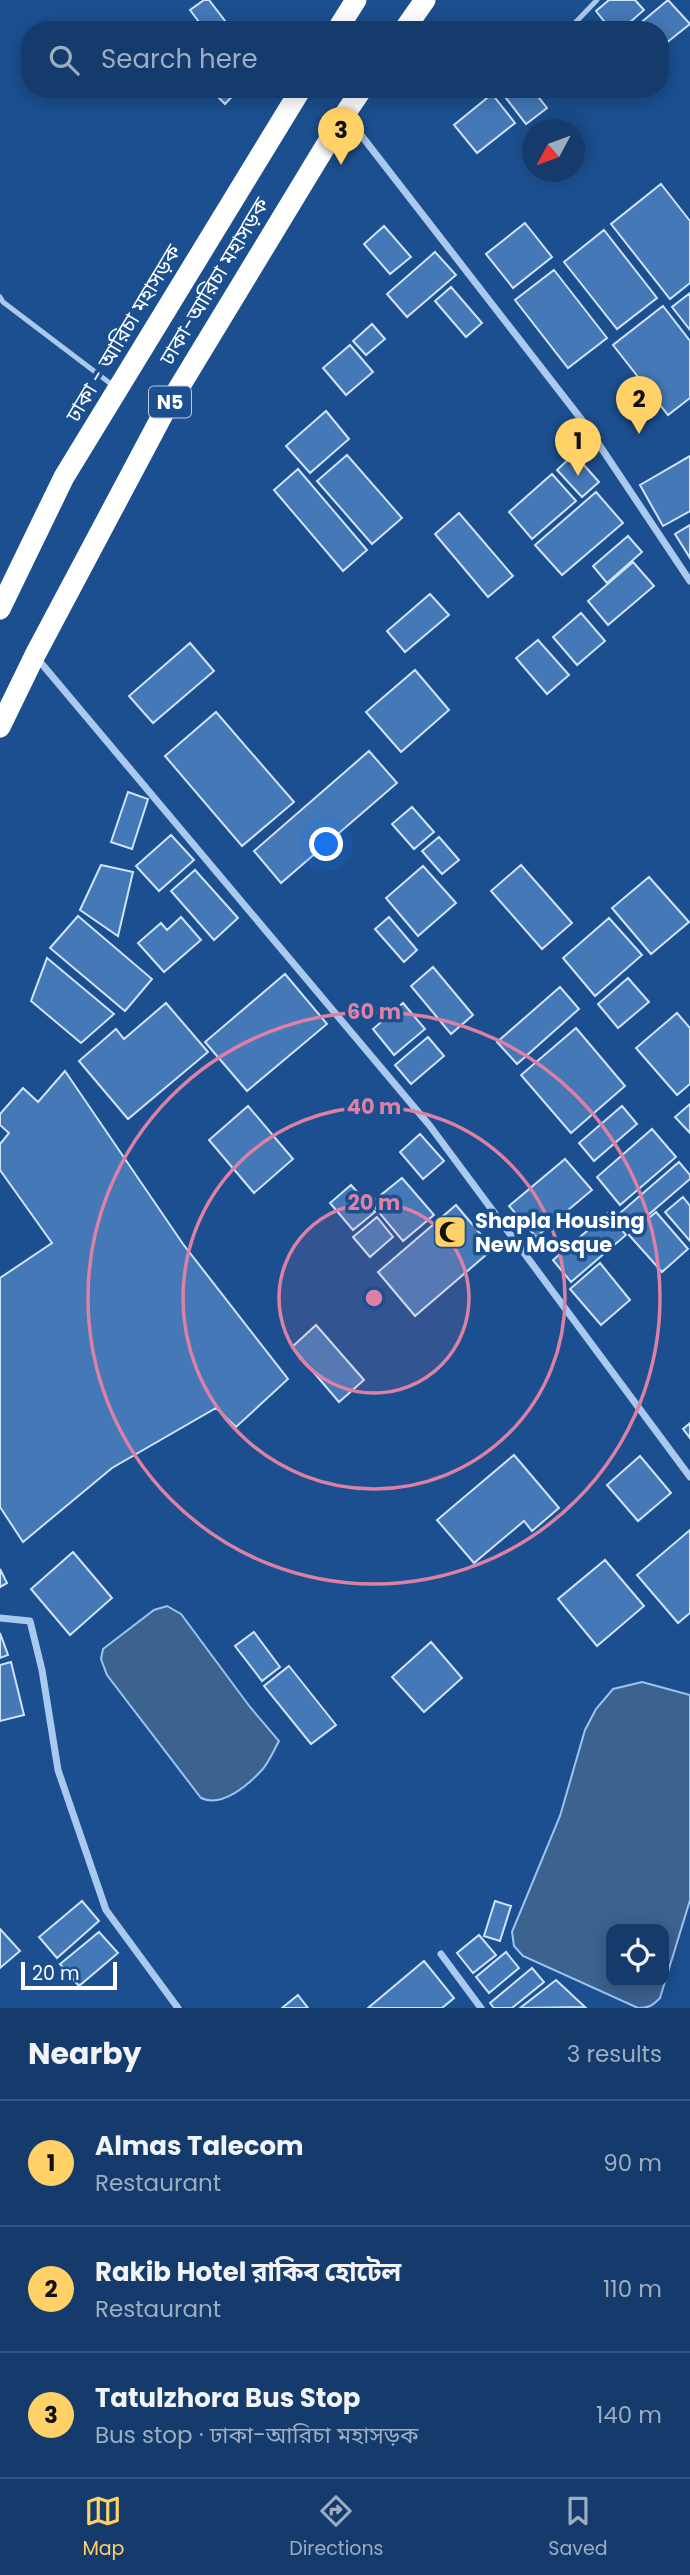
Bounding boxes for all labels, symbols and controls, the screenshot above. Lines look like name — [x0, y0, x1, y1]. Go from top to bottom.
search box — [21, 21, 669, 98]
icon: search — [45, 41, 83, 79]
text: Search here — [101, 41, 258, 77]
pin: 3 — [318, 107, 364, 165]
north arrow — [522, 119, 585, 182]
street label: ঢাকা-আরিচা মহাসড়ক — [152, 191, 276, 371]
street label: ঢাকা - আরিচা মহাসড়ক — [58, 238, 188, 428]
pin: 2 — [616, 376, 662, 434]
road number: N5 — [149, 386, 191, 418]
pin: 1 — [555, 418, 601, 476]
your location — [309, 827, 343, 861]
text: 60 m — [347, 997, 401, 1026]
text: 40 m — [347, 1092, 401, 1121]
text: 20 m — [348, 1188, 400, 1217]
place label: Shapla Housing New Mosque — [475, 1206, 645, 1259]
mosque icon: Shapla Housing New Mosque — [431, 1213, 469, 1251]
centre of rings — [362, 1286, 386, 1310]
map controls — [606, 1924, 669, 1987]
button: locate — [606, 1924, 669, 1987]
scale bar — [21, 1959, 117, 1991]
text: 20 m — [32, 1960, 80, 1987]
text: Nearby — [28, 2032, 142, 2075]
text: 3 results — [567, 2038, 662, 2070]
text: Almas Talecom — [95, 2128, 304, 2164]
text: 1 — [47, 2147, 55, 2179]
text: 90 m — [603, 2147, 662, 2179]
text: Restaurant — [95, 2167, 221, 2199]
text: Rakib Hotel রাকিব হোটেল — [95, 2254, 401, 2290]
text: 2 — [44, 2273, 58, 2305]
text: 110 m — [603, 2273, 662, 2305]
text: Restaurant — [95, 2293, 221, 2325]
text: Tatulzhora Bus Stop — [95, 2380, 361, 2416]
text: 3 — [44, 2399, 58, 2431]
text: 140 m — [596, 2399, 662, 2431]
text: Bus stop · ঢাকা-আরিচা মহাসড়ক — [95, 2419, 419, 2451]
tab: Map — [82, 2492, 124, 2563]
tab: Directions — [289, 2492, 384, 2563]
tab: Saved — [548, 2492, 608, 2563]

